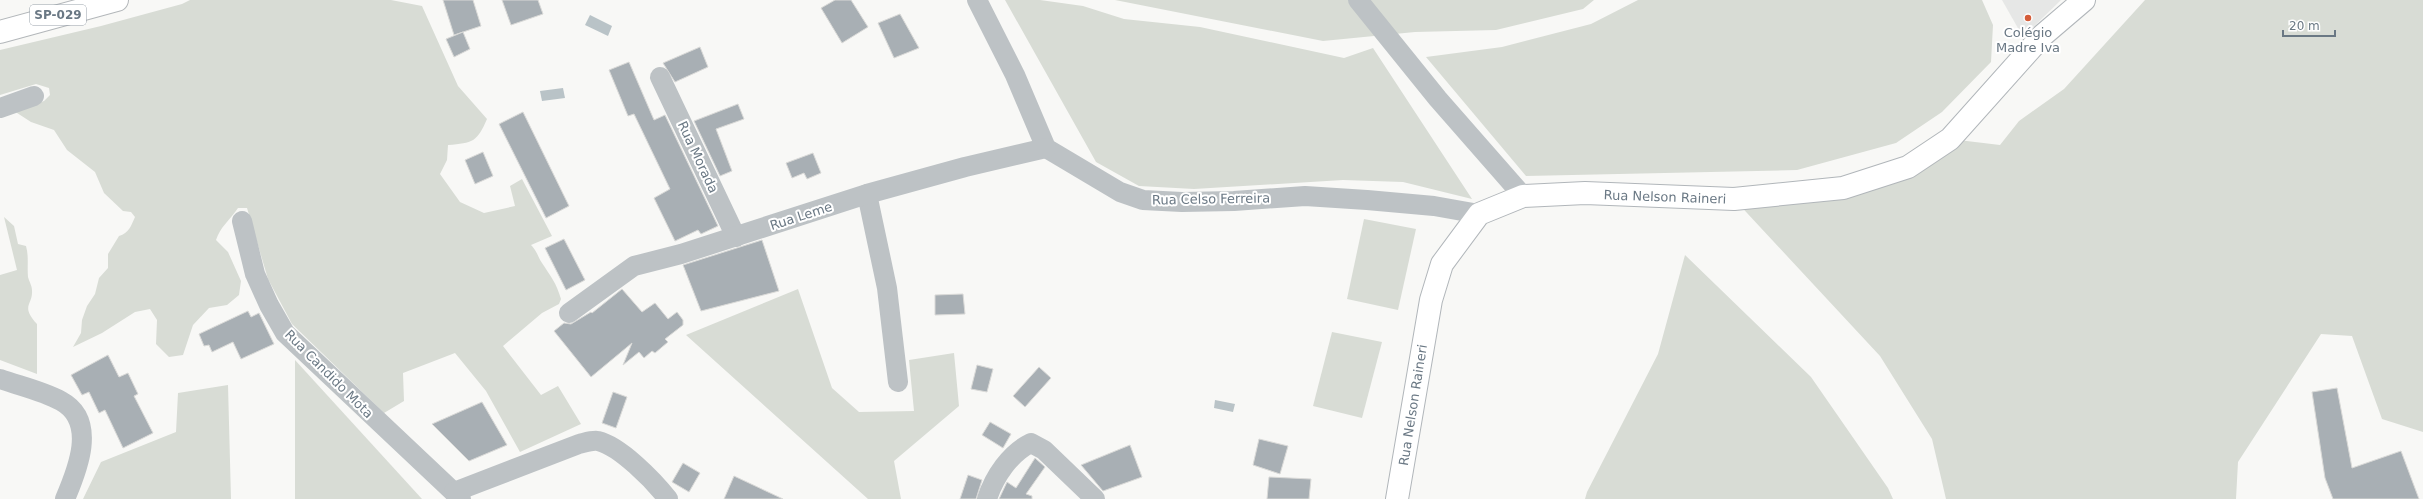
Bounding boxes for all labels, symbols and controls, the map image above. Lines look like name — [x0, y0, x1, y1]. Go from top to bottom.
road number: SP-029 — [30, 5, 86, 25]
scale bar — [2283, 12, 2335, 38]
marker: Colégio Madre Iva — [2023, 13, 2033, 23]
text: 20 m — [2289, 19, 2320, 33]
place label: Colégio Madre Iva — [1996, 25, 2060, 55]
street label: Rua Morada — [675, 119, 721, 195]
street label: Rua Nelson Raineri — [1603, 187, 1727, 207]
street label: Rua Celso Ferreira — [1152, 190, 1270, 208]
street label: Rua Leme — [768, 199, 834, 233]
street label: Rua Candido Mota — [282, 327, 376, 421]
street label: Rua Nelson Raineri — [1396, 343, 1430, 467]

